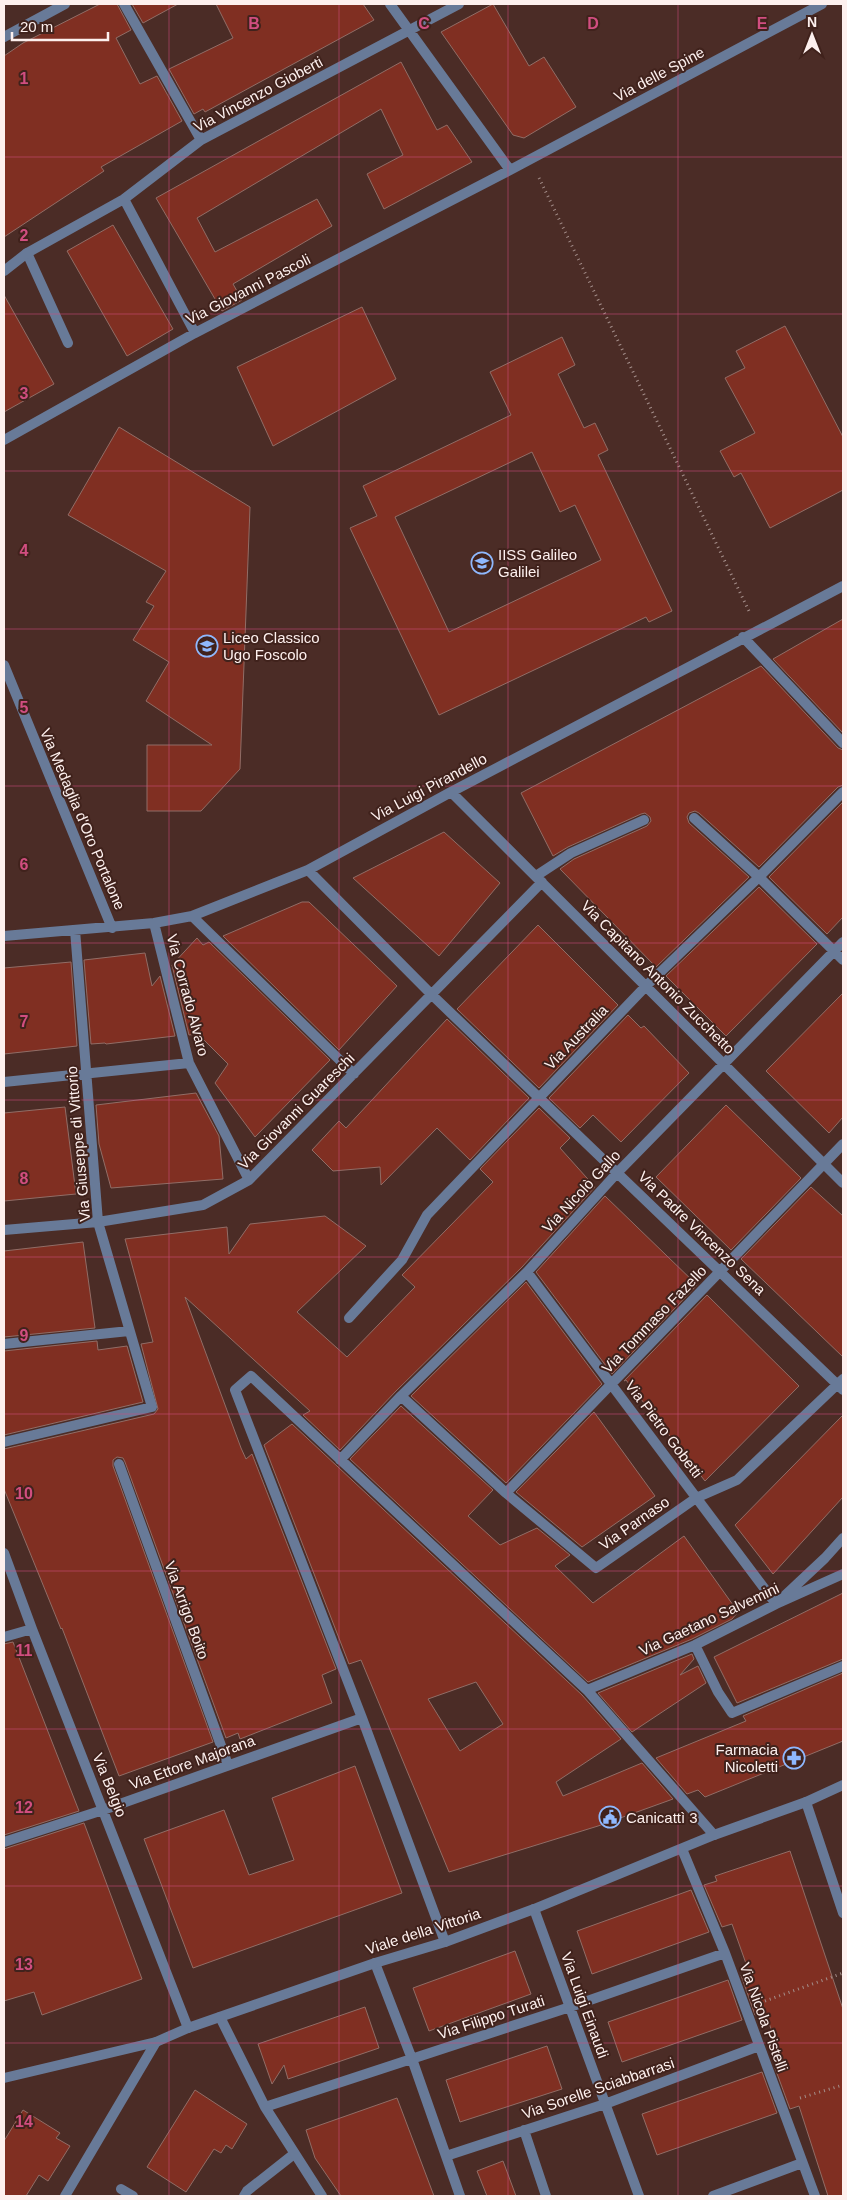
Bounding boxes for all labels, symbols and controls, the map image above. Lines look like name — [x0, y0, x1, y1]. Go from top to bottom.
scale bar — [12, 10, 109, 42]
north arrow — [787, 10, 837, 60]
text: N — [807, 14, 817, 30]
text: B — [248, 15, 260, 32]
text: C — [418, 15, 430, 32]
text: D — [587, 15, 599, 32]
text: E — [757, 15, 768, 32]
text: 20 m — [20, 18, 53, 35]
street label: Via delle Spine — [611, 43, 707, 105]
street label: Via Vincenzo Gioberti — [191, 53, 325, 135]
text: 1 — [20, 70, 29, 87]
text: 2 — [20, 227, 29, 244]
street label: Via Giovanni Pascoli — [183, 250, 313, 328]
text: 3 — [20, 385, 29, 402]
text: 4 — [20, 542, 29, 559]
place label: IISS Galileo Galilei — [498, 546, 577, 580]
school or university icon: IISS Galileo Galilei — [470, 551, 494, 575]
place label: Liceo Classico Ugo Foscolo — [223, 629, 320, 663]
school or university icon: Liceo Classico Ugo Foscolo — [195, 634, 219, 658]
text: 5 — [20, 699, 29, 716]
street label: Via Medaglia d'Oro Portalone — [37, 726, 129, 912]
street label: Via Luigi Pirandello — [368, 749, 490, 825]
text: 6 — [20, 856, 29, 873]
street label: Via Capitano Antonio Zucchetto — [578, 897, 738, 1057]
street label: Via Corrado Alvaro — [164, 932, 212, 1058]
street label: Via Australia — [541, 1001, 611, 1073]
text: 7 — [20, 1013, 29, 1030]
street label: Via Giovanni Guareschi — [234, 1049, 358, 1173]
street label: Via Giuseppe di Vittorio — [63, 1065, 93, 1223]
street label: Via Nicolò Gallo — [538, 1146, 624, 1236]
street label: Via Padre Vincenzo Sena — [635, 1168, 770, 1299]
text: 8 — [20, 1170, 29, 1187]
street label: Via Tommaso Fazello — [598, 1262, 710, 1376]
text: 9 — [20, 1327, 29, 1344]
street label: Via Pietro Gobetti — [622, 1377, 706, 1481]
text: 10 — [15, 1485, 33, 1502]
street label: Via Parnaso — [596, 1493, 672, 1553]
street label: Via Arrigo Boito — [161, 1559, 213, 1661]
street label: Via Gaetano Salvemini — [636, 1579, 782, 1659]
text: 11 — [16, 1642, 33, 1659]
street label: Via Ettore Majorana — [127, 1731, 258, 1793]
place label: Farmacia Nicoletti — [715, 1741, 779, 1775]
pharmacy icon: Farmacia Nicoletti — [782, 1746, 806, 1770]
street label: Via Belgio — [90, 1751, 130, 1819]
text: 12 — [15, 1799, 33, 1816]
public building icon: Canicattì 3 — [598, 1805, 622, 1829]
place label: Canicattì 3 — [626, 1809, 698, 1826]
street label: Viale della Vittoria — [364, 1904, 483, 1958]
street label: Via Luigi Einaudi — [558, 1950, 612, 2060]
text: 13 — [15, 1956, 33, 1973]
street label: Via Nicola Pistelli — [736, 1960, 792, 2074]
street label: Via Filippo Turati — [435, 1992, 547, 2042]
street label: Via Sorelle Sciabbarrasi — [520, 2054, 676, 2122]
text: 14 — [15, 2113, 33, 2130]

